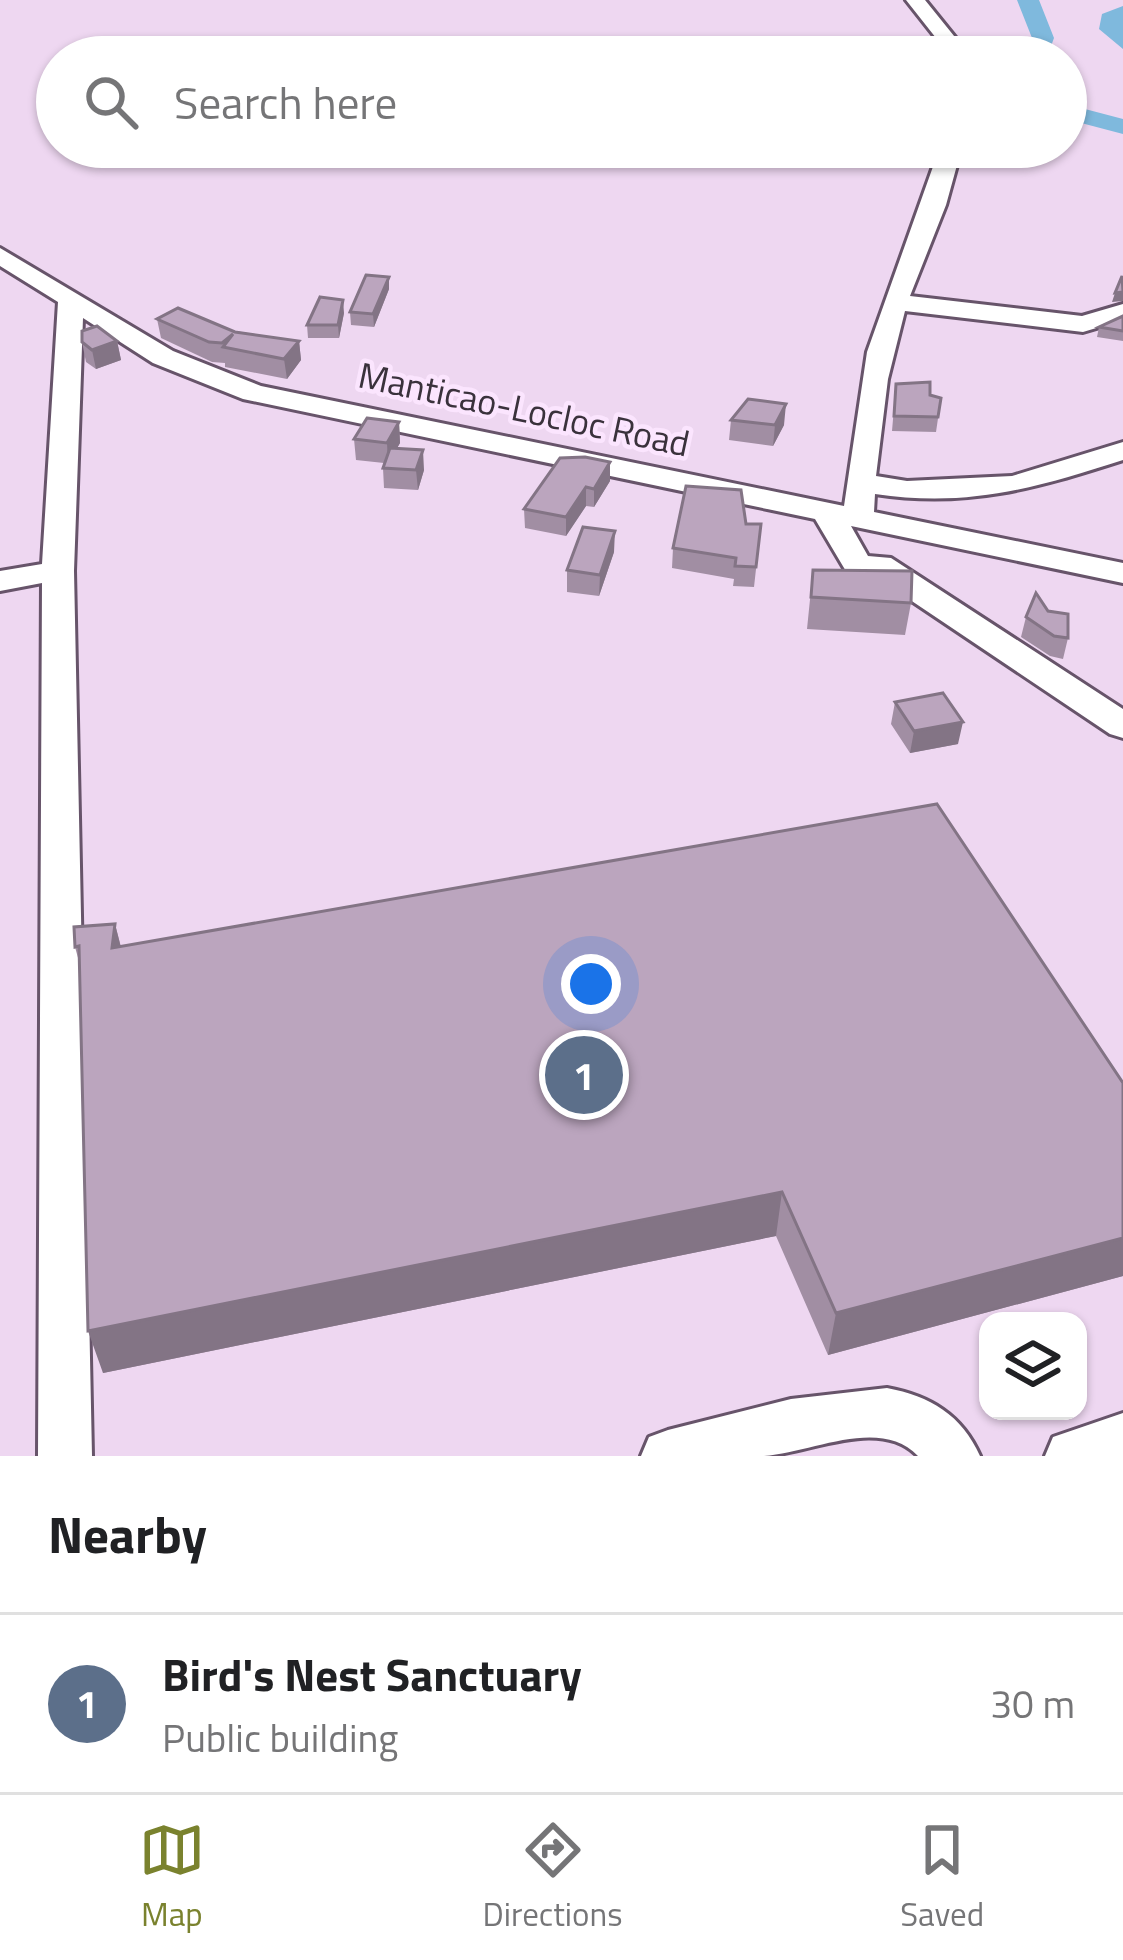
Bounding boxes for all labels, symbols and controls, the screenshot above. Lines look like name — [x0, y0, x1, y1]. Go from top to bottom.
search box — [36, 36, 1087, 168]
text: Search here — [174, 68, 397, 136]
icon: search — [78, 69, 144, 135]
street label: Manticao-Locloc Road — [353, 347, 695, 470]
your location — [561, 954, 621, 1014]
pin: 1 — [545, 1030, 623, 1120]
map controls — [979, 1312, 1087, 1420]
button: layers — [979, 1312, 1087, 1420]
text: Nearby — [48, 1495, 207, 1573]
text: Bird's Nest Sanctuary — [162, 1640, 582, 1708]
text: 1 — [76, 1674, 98, 1733]
text: 30 m — [990, 1674, 1075, 1733]
text: Public building — [162, 1708, 398, 1767]
tab: Map — [139, 1817, 205, 1939]
tab: Directions — [483, 1817, 622, 1939]
tab: Saved — [900, 1817, 984, 1939]

